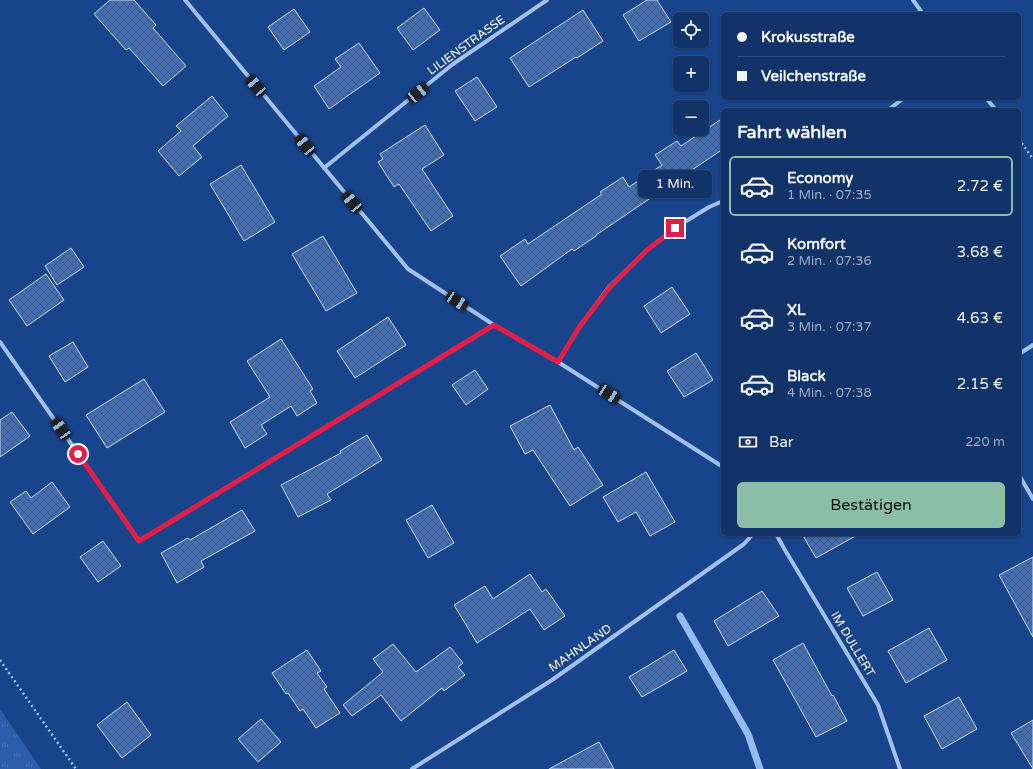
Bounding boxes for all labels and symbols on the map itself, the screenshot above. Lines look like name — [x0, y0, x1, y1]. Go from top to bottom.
street label: LILIENSTRASSE — [425, 12, 508, 78]
car — [244, 73, 268, 99]
car — [405, 81, 431, 105]
car — [293, 132, 317, 158]
callout: 1 Min. — [638, 170, 712, 198]
car — [340, 189, 364, 215]
route end — [666, 219, 684, 237]
car — [444, 289, 470, 313]
car — [596, 382, 622, 406]
car — [49, 416, 73, 442]
route start — [69, 445, 87, 463]
street label: IM DULLERT — [828, 609, 878, 680]
street label: MAHNLAND — [546, 621, 614, 675]

